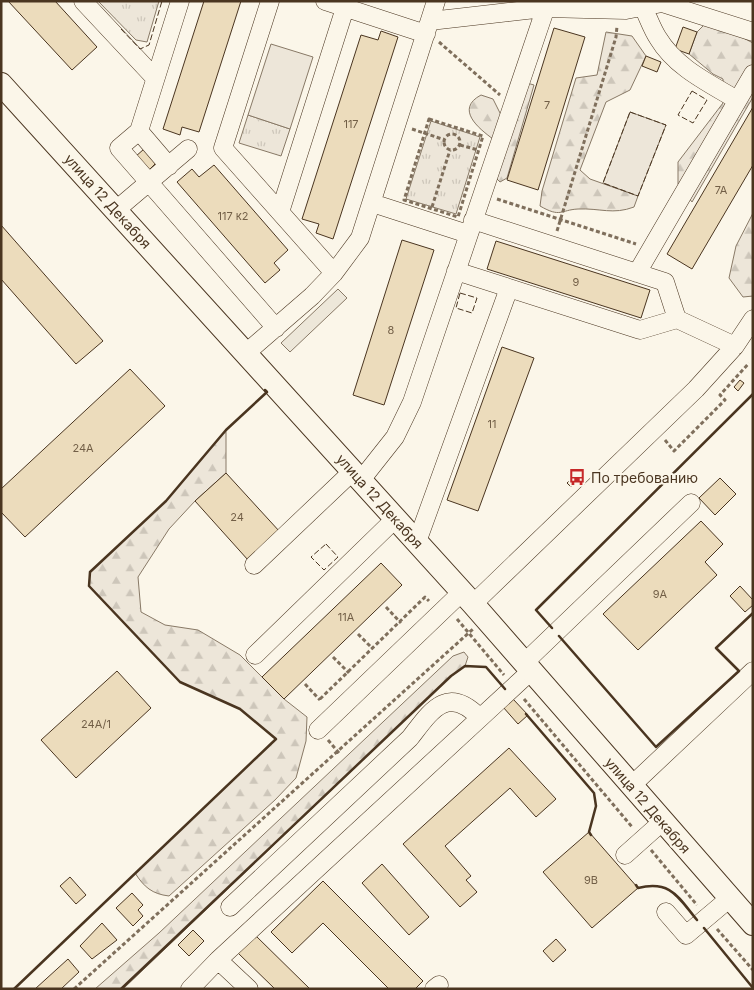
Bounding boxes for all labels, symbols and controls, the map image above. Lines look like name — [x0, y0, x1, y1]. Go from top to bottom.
house number: 7 — [544, 98, 550, 112]
house number: 117 — [343, 117, 359, 131]
street label: улица 12 Декабря — [61, 150, 155, 252]
house number: 7А — [715, 183, 728, 197]
house number: 117 к2 — [218, 209, 248, 223]
house number: 9 — [573, 275, 580, 289]
house number: 8 — [388, 323, 395, 337]
house number: 11 — [488, 417, 496, 431]
house number: 24А — [72, 441, 94, 455]
street label: улица 12 Декабря — [333, 450, 427, 552]
bus stop icon: По требованию — [567, 467, 587, 487]
place label: По требованию — [591, 469, 698, 486]
house number: 24 — [230, 510, 244, 524]
house number: 9А — [653, 587, 668, 601]
house number: 11А — [338, 610, 355, 624]
house number: 24А/1 — [81, 717, 111, 731]
street label: улица 12 Декабря — [602, 754, 694, 856]
house number: 9В — [584, 873, 598, 887]

